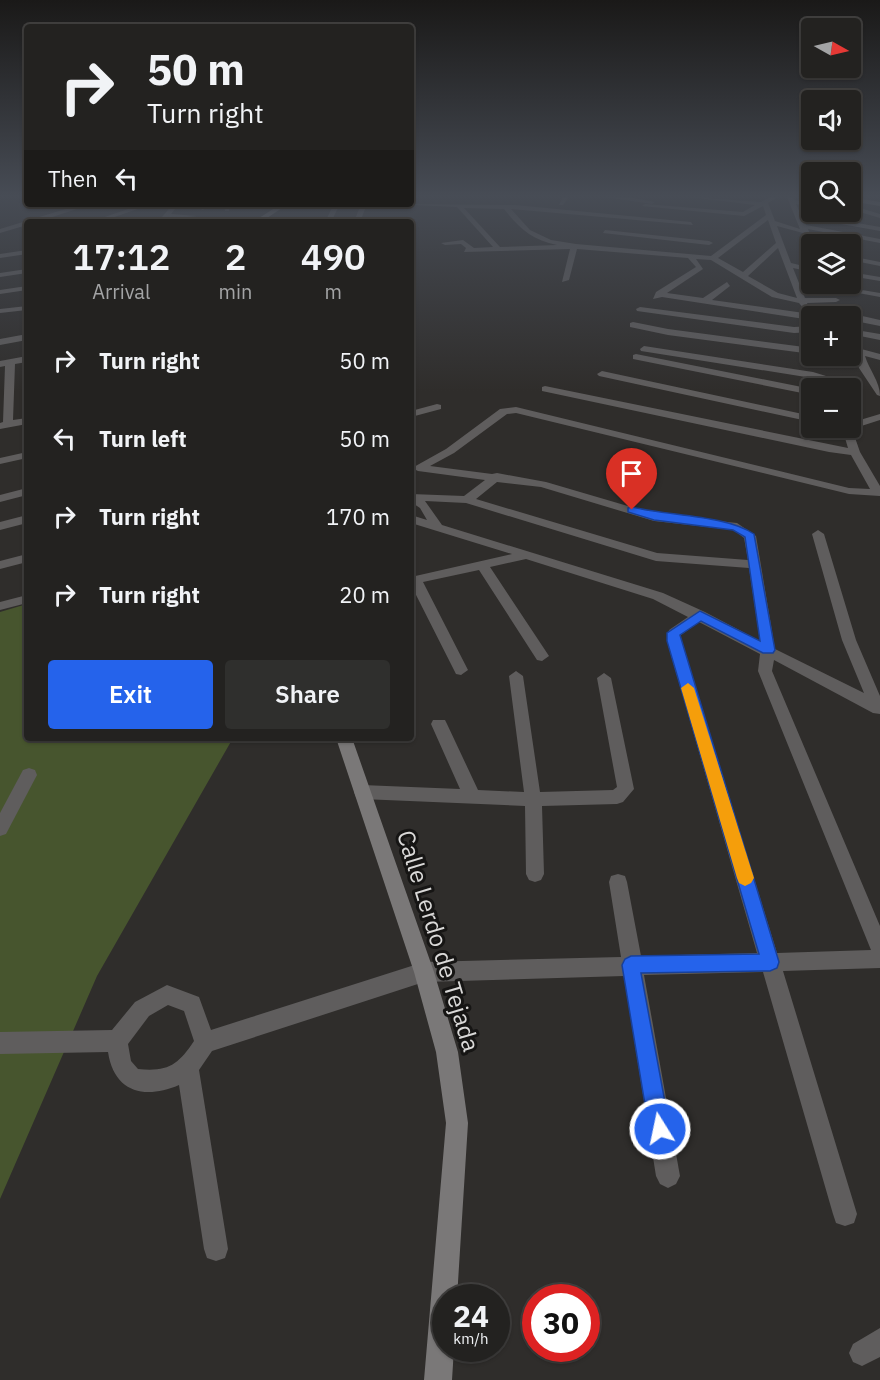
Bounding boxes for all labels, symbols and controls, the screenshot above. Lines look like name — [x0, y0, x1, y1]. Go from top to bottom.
north arrow — [801, 18, 861, 78]
map controls — [801, 18, 861, 438]
text: 50 m — [147, 42, 245, 97]
icon: right — [48, 48, 126, 126]
button: sound — [801, 90, 861, 150]
text: Turn right — [147, 95, 264, 130]
icon: left — [110, 162, 143, 195]
button: search — [801, 162, 861, 222]
text: Then — [48, 164, 98, 193]
text: 17:12 — [72, 233, 170, 280]
text: 2 — [225, 233, 246, 280]
text: 490 — [301, 233, 366, 280]
button: layers — [801, 234, 861, 294]
text: Arrival — [92, 278, 150, 305]
text: min — [219, 278, 252, 305]
text: m — [324, 278, 342, 305]
button: + — [801, 306, 861, 366]
icon: right — [48, 344, 81, 377]
text: Turn right — [99, 346, 200, 375]
text: 50 m — [339, 346, 390, 375]
button: − — [801, 378, 861, 438]
icon: left — [48, 422, 81, 455]
text: Turn left — [99, 424, 187, 453]
text: 50 m — [339, 424, 390, 453]
pin — [606, 448, 657, 510]
icon: arrive — [615, 457, 648, 490]
icon: right — [48, 500, 81, 533]
text: Turn right — [99, 502, 200, 531]
text: 170 m — [326, 502, 390, 531]
icon: right — [48, 578, 81, 611]
text: Turn right — [99, 580, 200, 609]
text: 20 m — [339, 580, 390, 609]
button: Exit — [48, 660, 213, 729]
button: Share — [225, 660, 390, 729]
street label: Calle Lerdo de Tejada — [390, 826, 488, 1055]
position arrow — [628, 1097, 692, 1161]
speed limit sign: 30 — [522, 1284, 600, 1362]
text: 24 — [453, 1296, 489, 1335]
text: km/h — [453, 1329, 489, 1348]

